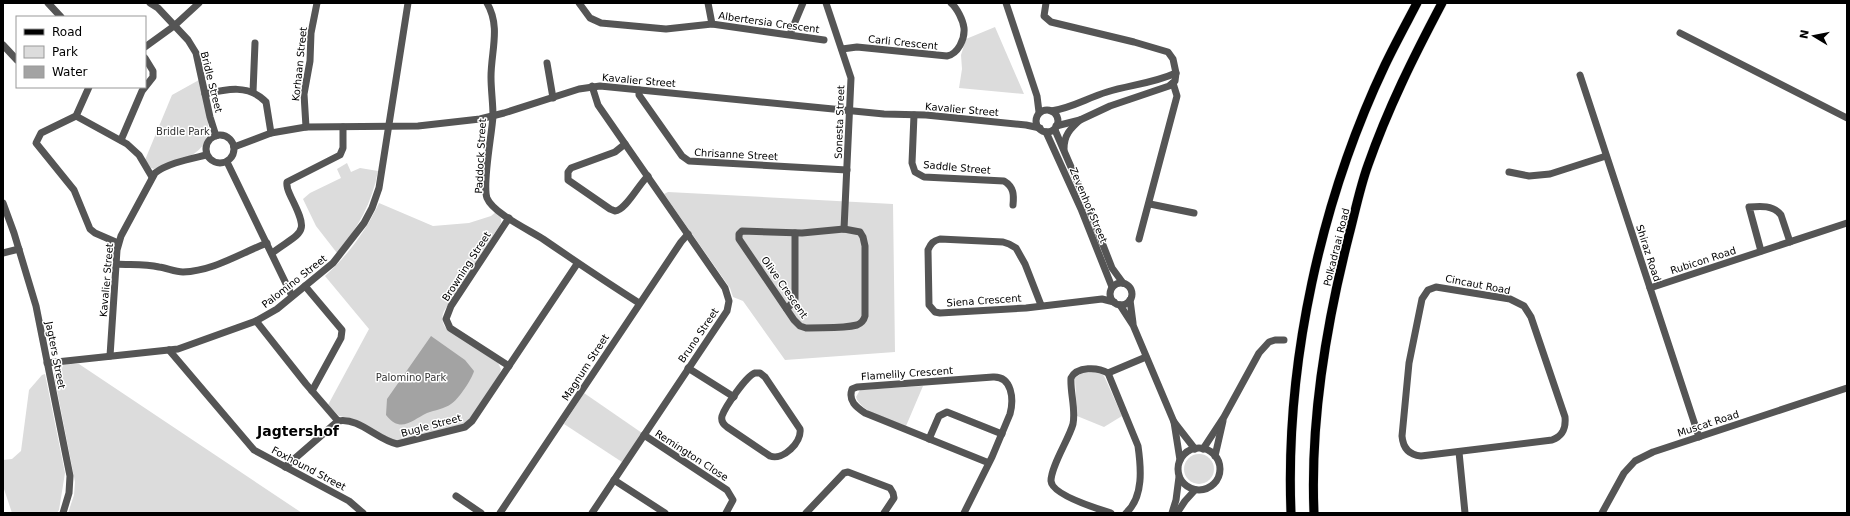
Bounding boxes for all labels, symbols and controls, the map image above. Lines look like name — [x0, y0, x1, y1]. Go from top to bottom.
street label: Albertersia Crescent — [718, 10, 820, 35]
legend — [16, 16, 146, 88]
north arrow — [1794, 16, 1834, 56]
text: Road — [52, 25, 82, 39]
street label: Korhaan Street — [290, 26, 309, 102]
text: N — [1797, 29, 1812, 40]
street label: Carli Crescent — [868, 33, 938, 52]
text: Park — [52, 45, 78, 59]
street label: Bridle Street — [199, 50, 224, 114]
text: Water — [52, 65, 88, 79]
street label: Kavalier Street — [602, 72, 676, 89]
street label: Sonesta Street — [833, 85, 846, 159]
street label: Kavalier Street — [925, 101, 999, 118]
street label: Paddock Street — [473, 118, 488, 194]
park label: Bridle Park — [156, 126, 210, 137]
street label: Chrisanne Street — [694, 147, 778, 162]
street label: Saddle Street — [923, 159, 991, 176]
street label: Zevenhof Street — [1068, 166, 1109, 245]
street label: Polkadraai Road — [1321, 207, 1352, 287]
street label: Shiraz Road — [1634, 223, 1663, 283]
street label: Browning Street — [440, 229, 493, 303]
street label: Kavalier Street — [98, 243, 115, 317]
street label: Rubicon Road — [1669, 245, 1737, 276]
street label: Palomino Street — [260, 253, 329, 310]
street label: Olive Crescent — [759, 254, 810, 320]
street label: Cincaut Road — [1444, 273, 1511, 296]
street label: Siena Crescent — [946, 292, 1022, 309]
street label: Bruno Street — [676, 306, 721, 365]
street label: Jagters Street — [43, 319, 67, 390]
street label: Magnum Street — [560, 332, 611, 403]
street label: Flamelily Crescent — [861, 365, 953, 382]
park label: Palomino Park — [376, 372, 446, 383]
street label: Muscat Road — [1676, 408, 1740, 439]
street label: Bugle Street — [400, 412, 463, 439]
district label: Jagtershof — [256, 423, 340, 439]
street label: Remington Close — [653, 428, 730, 483]
street label: Foxhound Street — [270, 444, 348, 493]

